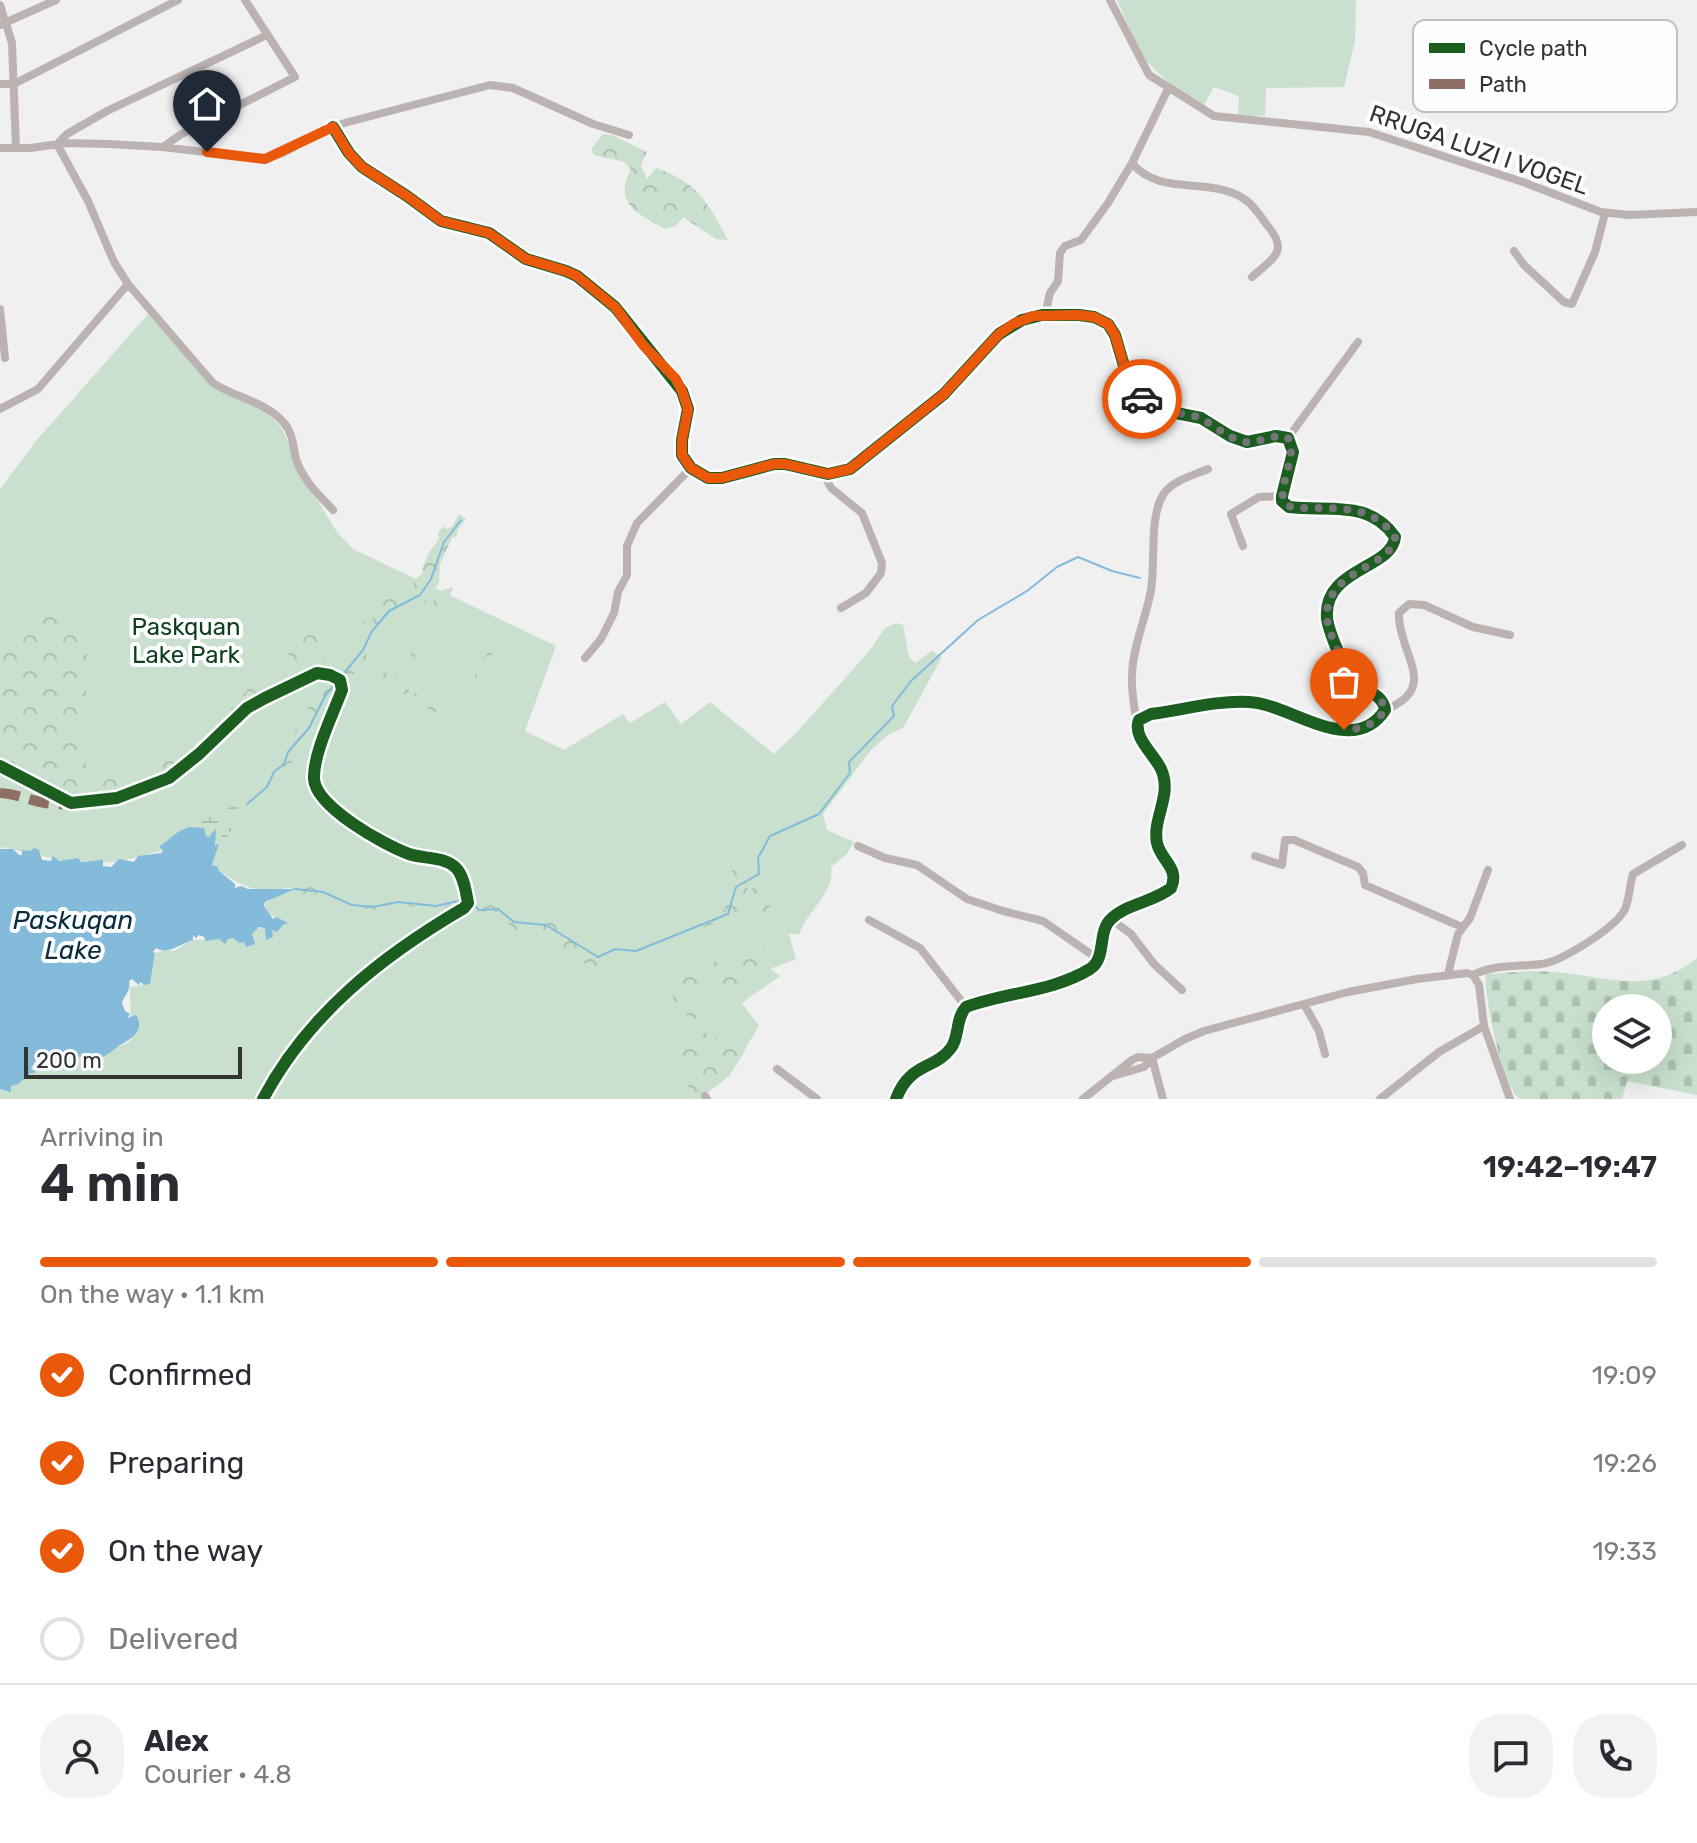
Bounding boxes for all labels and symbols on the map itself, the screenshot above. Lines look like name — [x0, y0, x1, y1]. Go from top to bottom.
legend — [1413, 20, 1677, 112]
text: Cycle path — [1479, 35, 1588, 62]
pin — [173, 70, 241, 152]
text: Path — [1479, 71, 1527, 98]
street label: RRUGA LUZI I VOGEL — [1366, 99, 1593, 201]
courier — [1102, 359, 1182, 439]
park label: Paskquan Lake Park — [131, 613, 241, 669]
pin — [1310, 648, 1378, 730]
water label: Paskuqan Lake — [13, 905, 133, 966]
scale bar — [24, 1043, 242, 1079]

